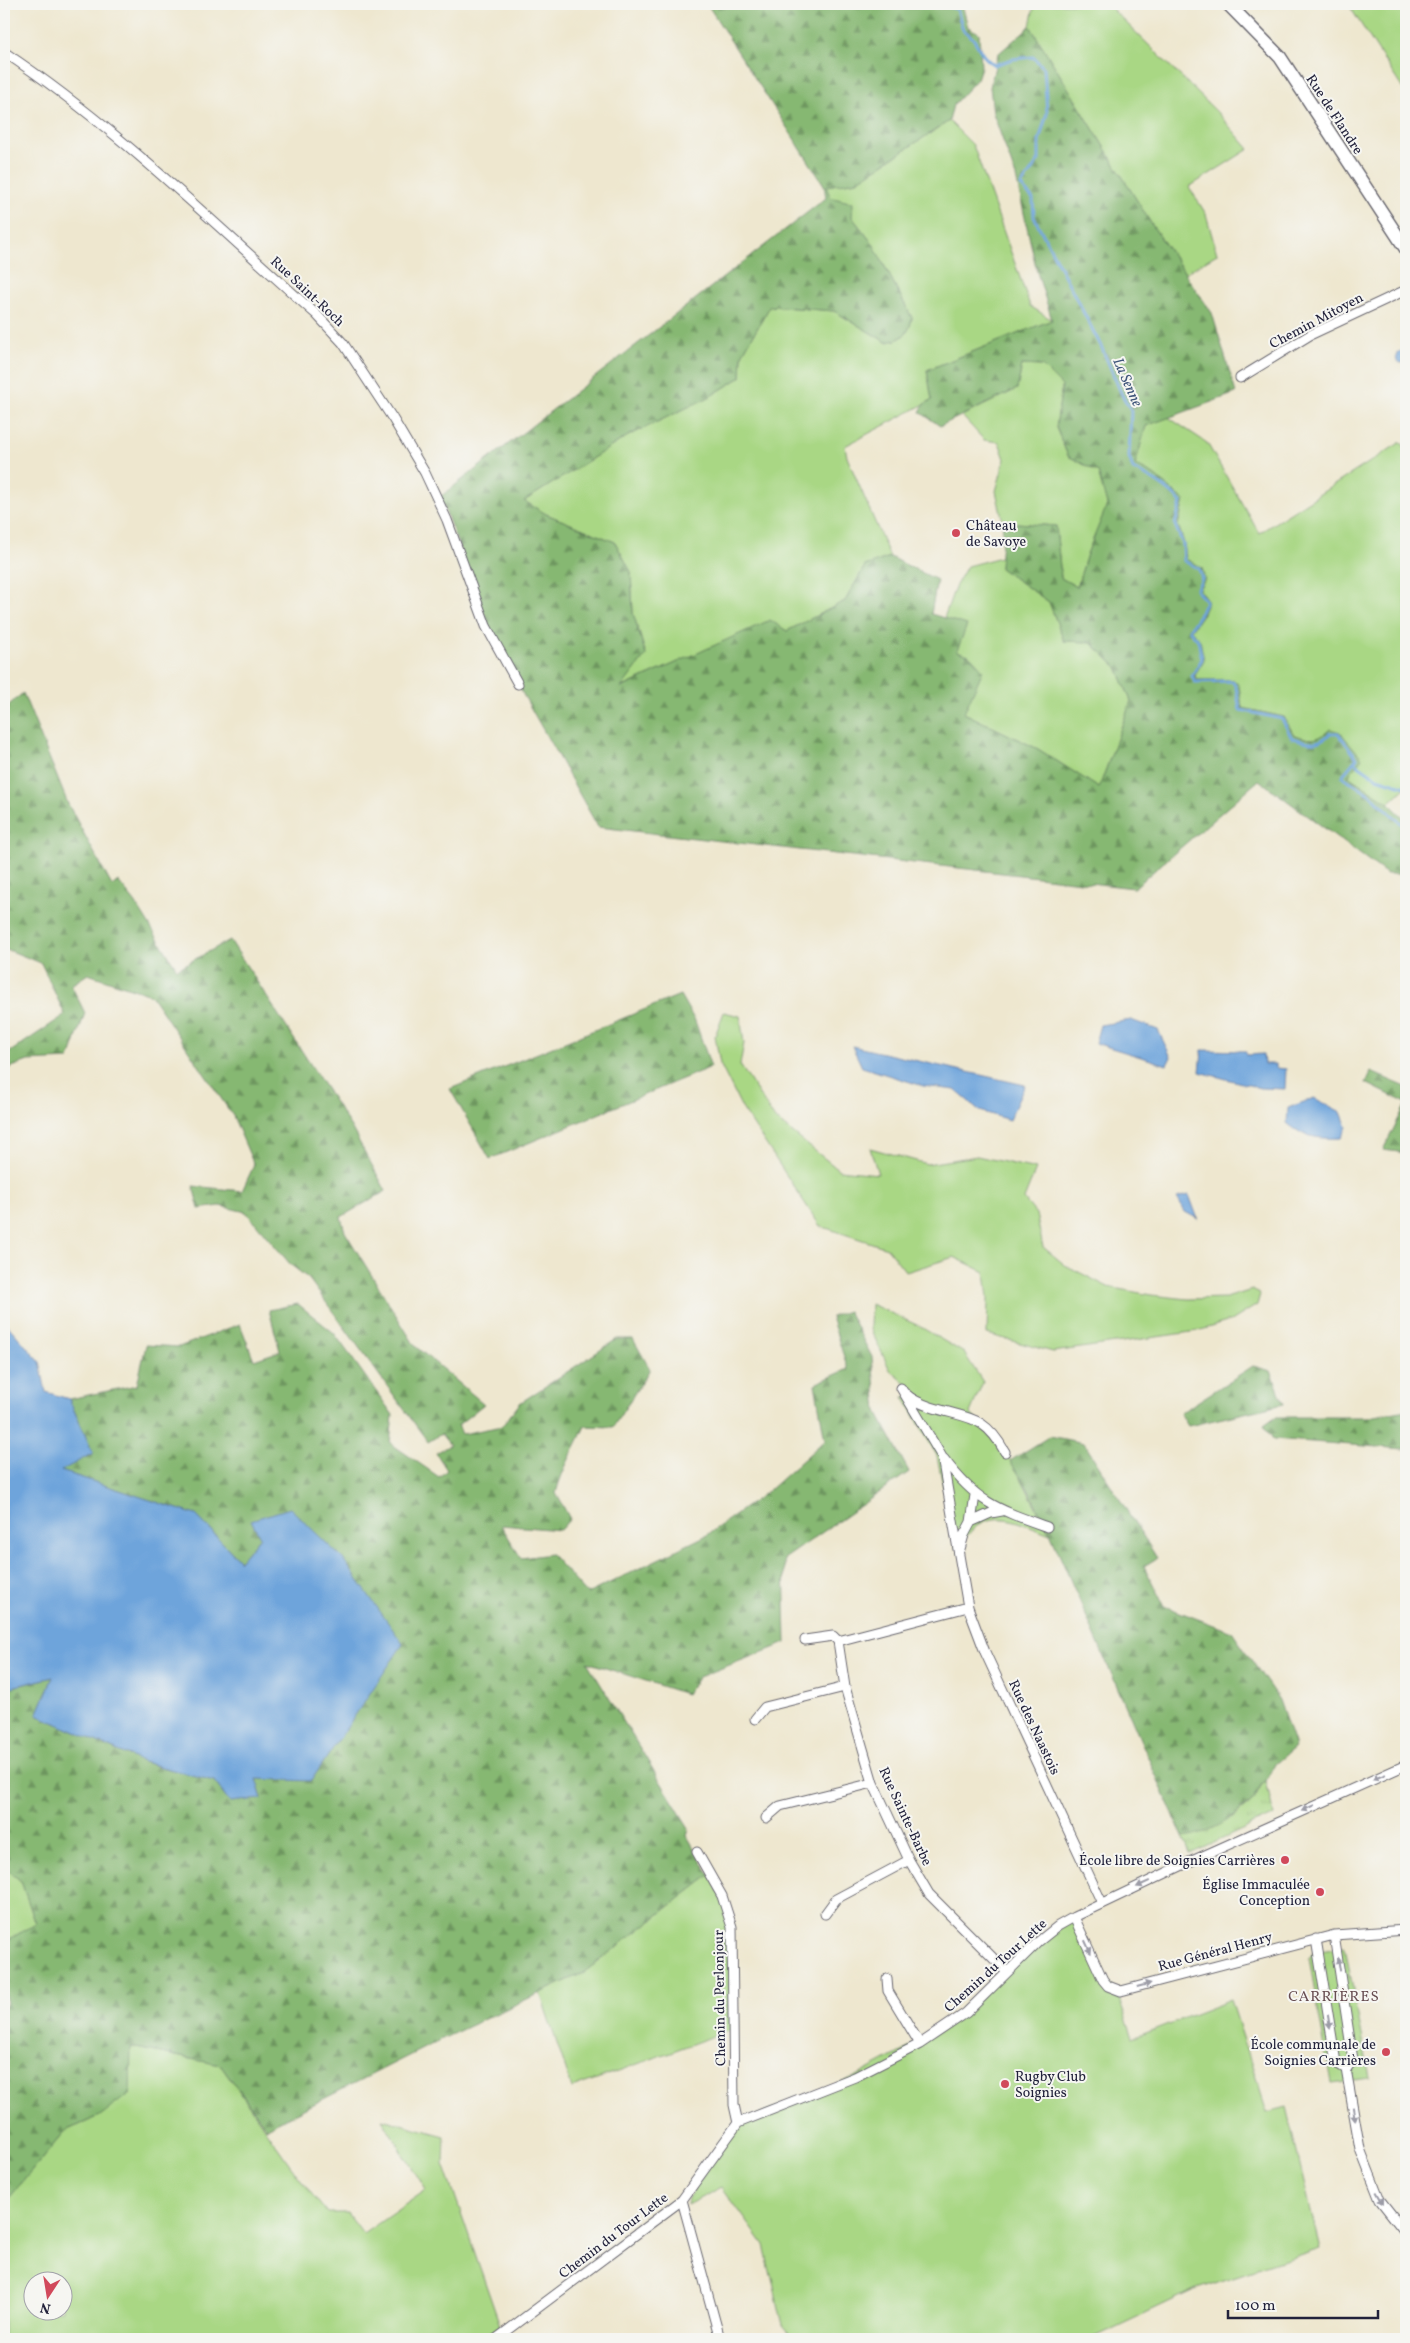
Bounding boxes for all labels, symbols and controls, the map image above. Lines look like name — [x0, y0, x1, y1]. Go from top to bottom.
street label: Rue de Flandre — [1301, 71, 1367, 159]
street label: Rue Saint-Roch — [266, 253, 348, 332]
street label: Chemin Mitoyen — [1266, 289, 1367, 354]
water label: La Senne — [1107, 355, 1147, 411]
place label: Château de Savoye — [966, 517, 1027, 552]
marker: Château de Savoye — [950, 527, 962, 539]
street label: Rue des Naastois — [1003, 1677, 1064, 1778]
street label: Rue Sainte-Barbe — [873, 1764, 936, 1869]
one-way arrow — [1372, 1773, 1387, 1781]
one-way arrow — [1301, 1805, 1315, 1813]
place label: École libre de Soignies Carrières — [1079, 1852, 1275, 1871]
marker: École libre de Soignies Carrières — [1279, 1854, 1291, 1866]
place label: Église Immaculée Conception — [1202, 1876, 1310, 1911]
one-way arrow — [1136, 1880, 1150, 1888]
marker: Église Immaculée Conception — [1314, 1886, 1326, 1898]
street label: Chemin du Tour Lette — [941, 1915, 1052, 2017]
street label: Rue Général Henry — [1156, 1928, 1275, 1977]
street label: Chemin du Perlonjour — [710, 1930, 731, 2066]
one-way arrow — [1085, 1940, 1093, 1954]
one-way arrow — [1334, 1955, 1342, 1971]
one-way arrow — [1137, 1980, 1152, 1988]
district label: CARRIÈRES — [1288, 1987, 1380, 2008]
one-way arrow — [1325, 2014, 1333, 2030]
place label: École communale de Soignies Carrières — [1251, 2036, 1376, 2071]
marker: École communale de Soignies Carrières — [1380, 2046, 1392, 2058]
place label: Rugby Club Soignies — [1015, 2068, 1086, 2103]
marker: Rugby Club Soignies — [999, 2078, 1011, 2090]
one-way arrow — [1350, 2106, 1358, 2122]
street label: Chemin du Tour Lette — [556, 2189, 673, 2283]
one-way arrow — [1376, 2191, 1384, 2206]
north arrow — [22, 2270, 72, 2320]
scale bar — [1228, 2288, 1378, 2320]
text: 100 m — [1235, 2296, 1275, 2317]
text: N — [39, 2297, 53, 2318]

